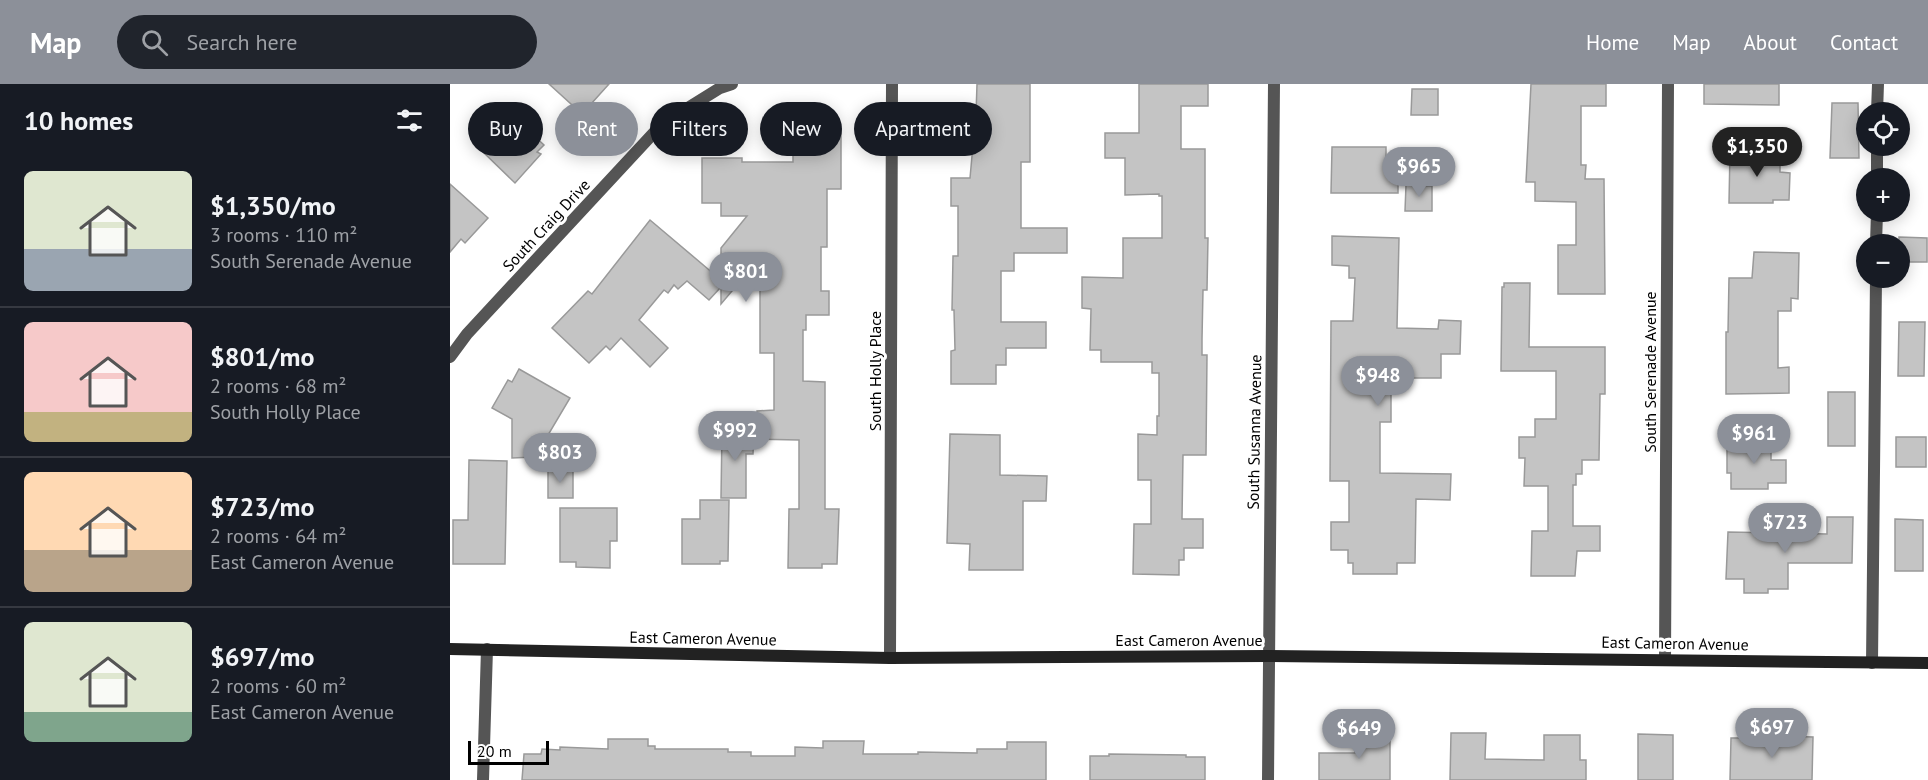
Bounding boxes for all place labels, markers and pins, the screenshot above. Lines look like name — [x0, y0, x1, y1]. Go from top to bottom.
pin: $1,350 — [1708, 127, 1806, 178]
pin: $965 — [1383, 147, 1455, 198]
pin: $801 — [710, 252, 782, 303]
pin: $948 — [1342, 356, 1414, 407]
pin: $992 — [699, 411, 771, 462]
pin: $961 — [1718, 414, 1790, 465]
pin: $803 — [524, 433, 596, 484]
pin: $723 — [1749, 503, 1821, 554]
pin: $697 — [1736, 708, 1808, 759]
pin: $649 — [1323, 709, 1395, 760]

